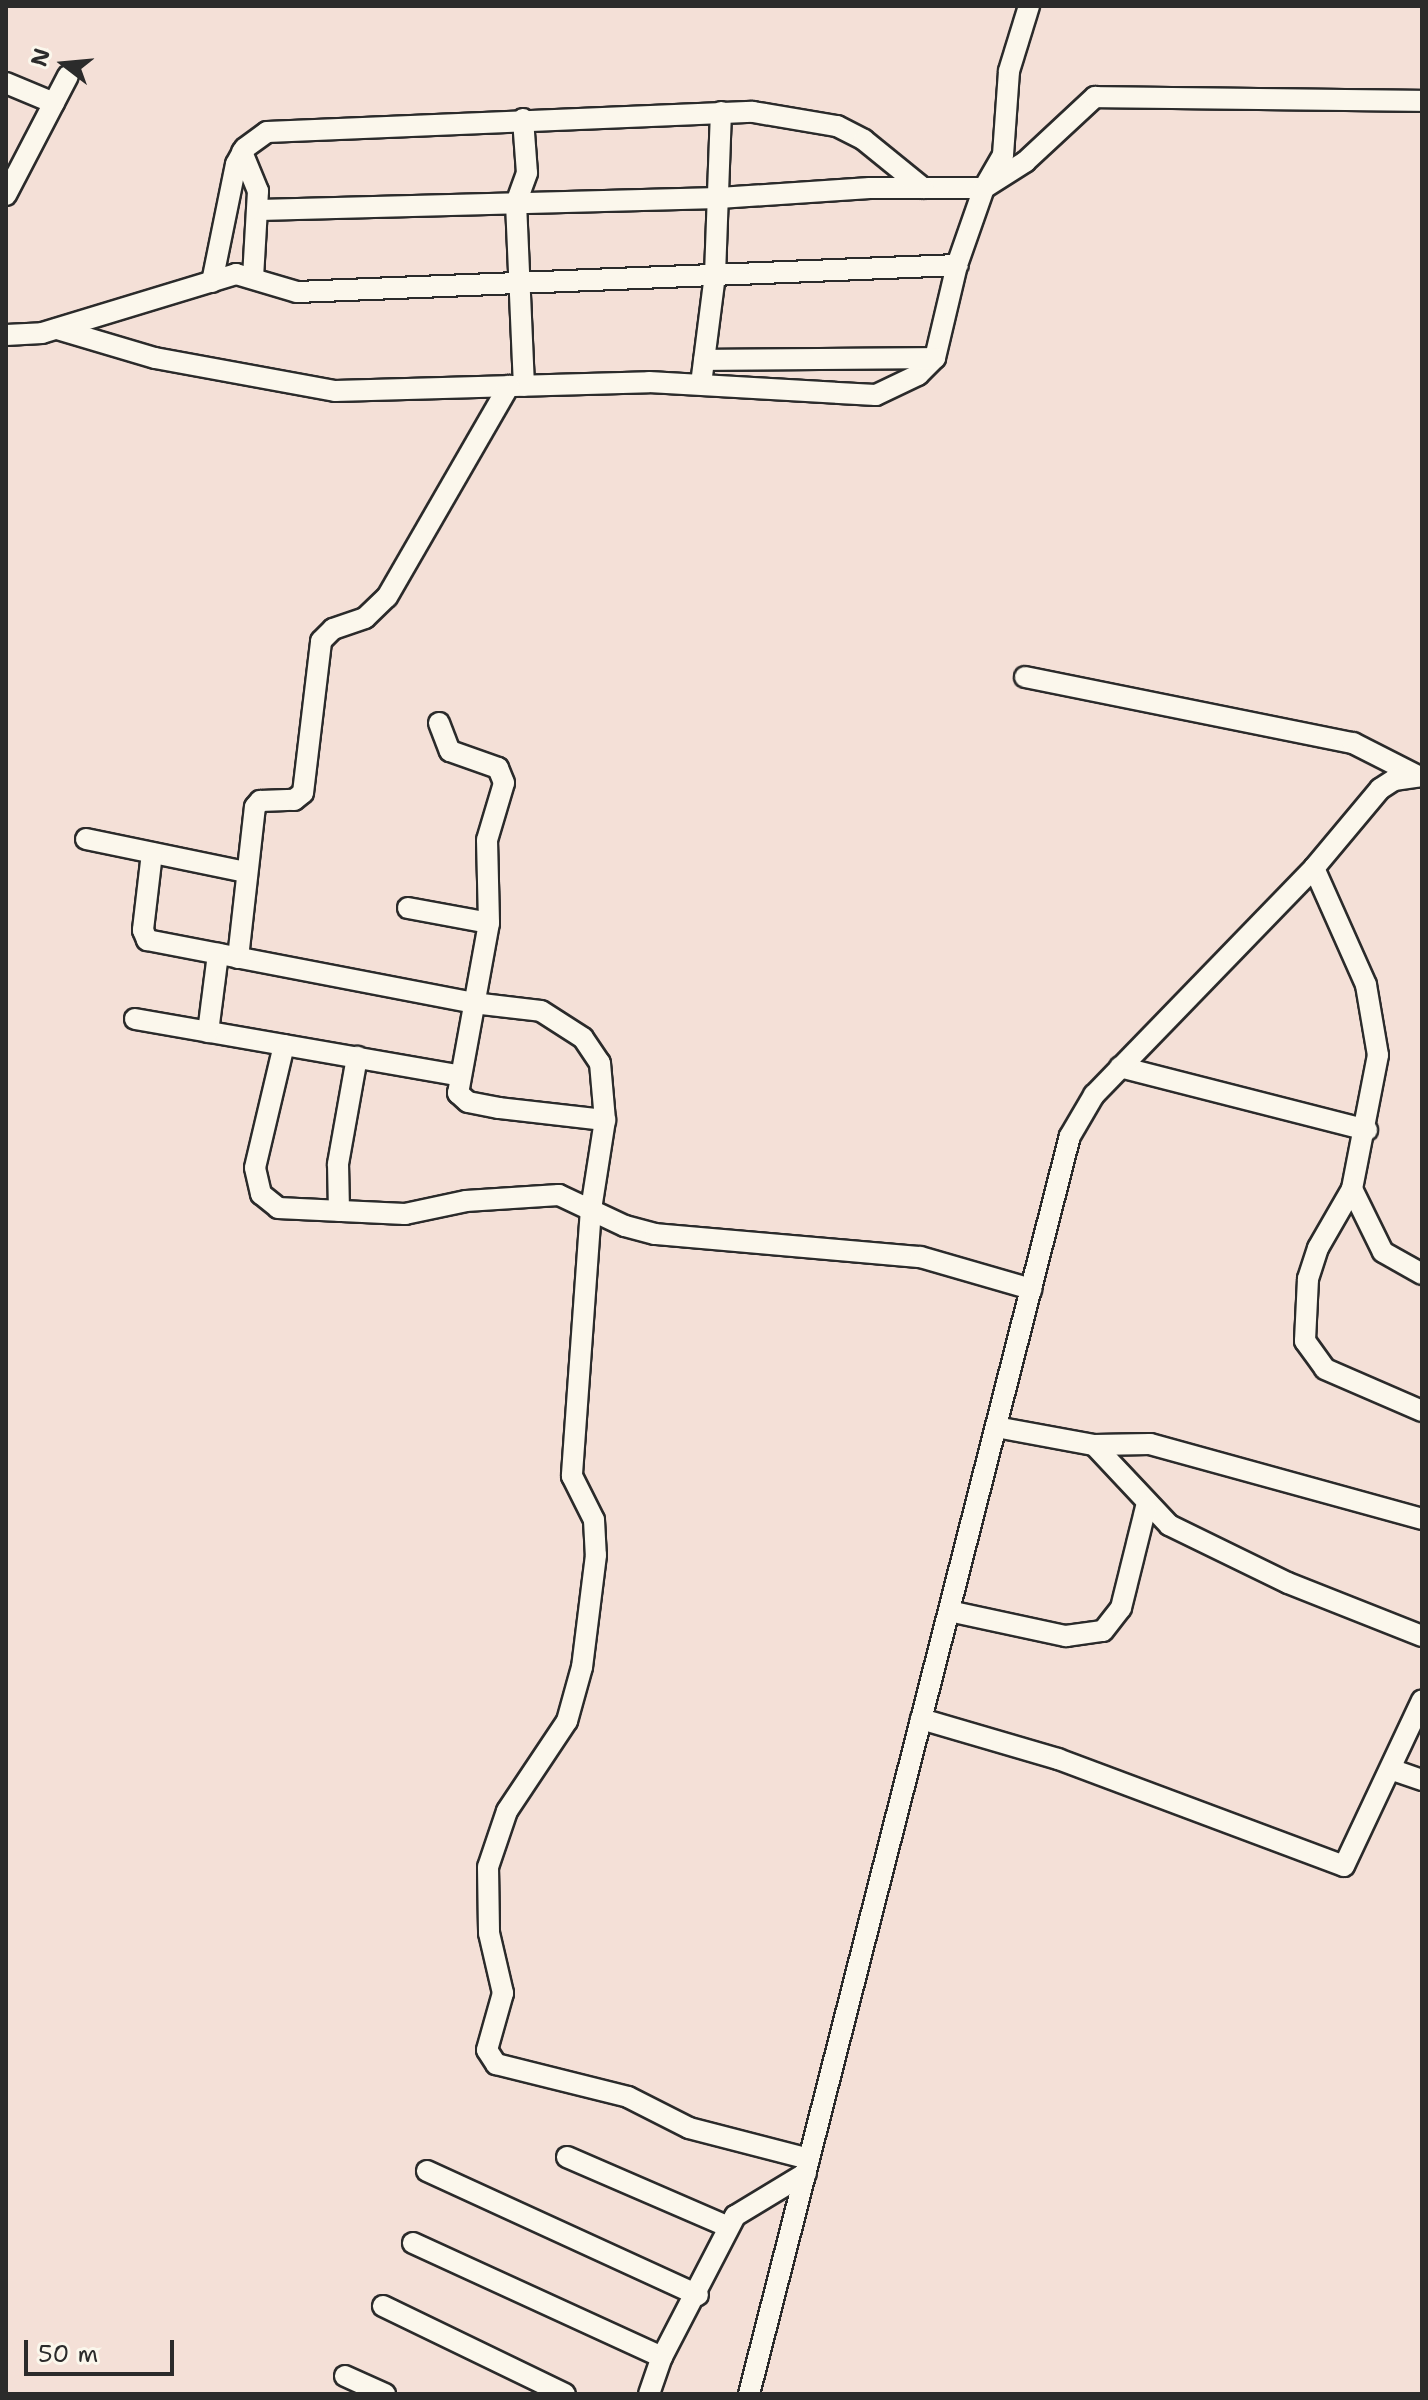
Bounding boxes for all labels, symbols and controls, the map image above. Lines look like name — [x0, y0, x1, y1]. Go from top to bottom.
north arrow — [24, 24, 104, 104]
text: N — [24, 45, 57, 70]
scale bar — [28, 2324, 178, 2374]
text: 50 m — [38, 2338, 98, 2370]

